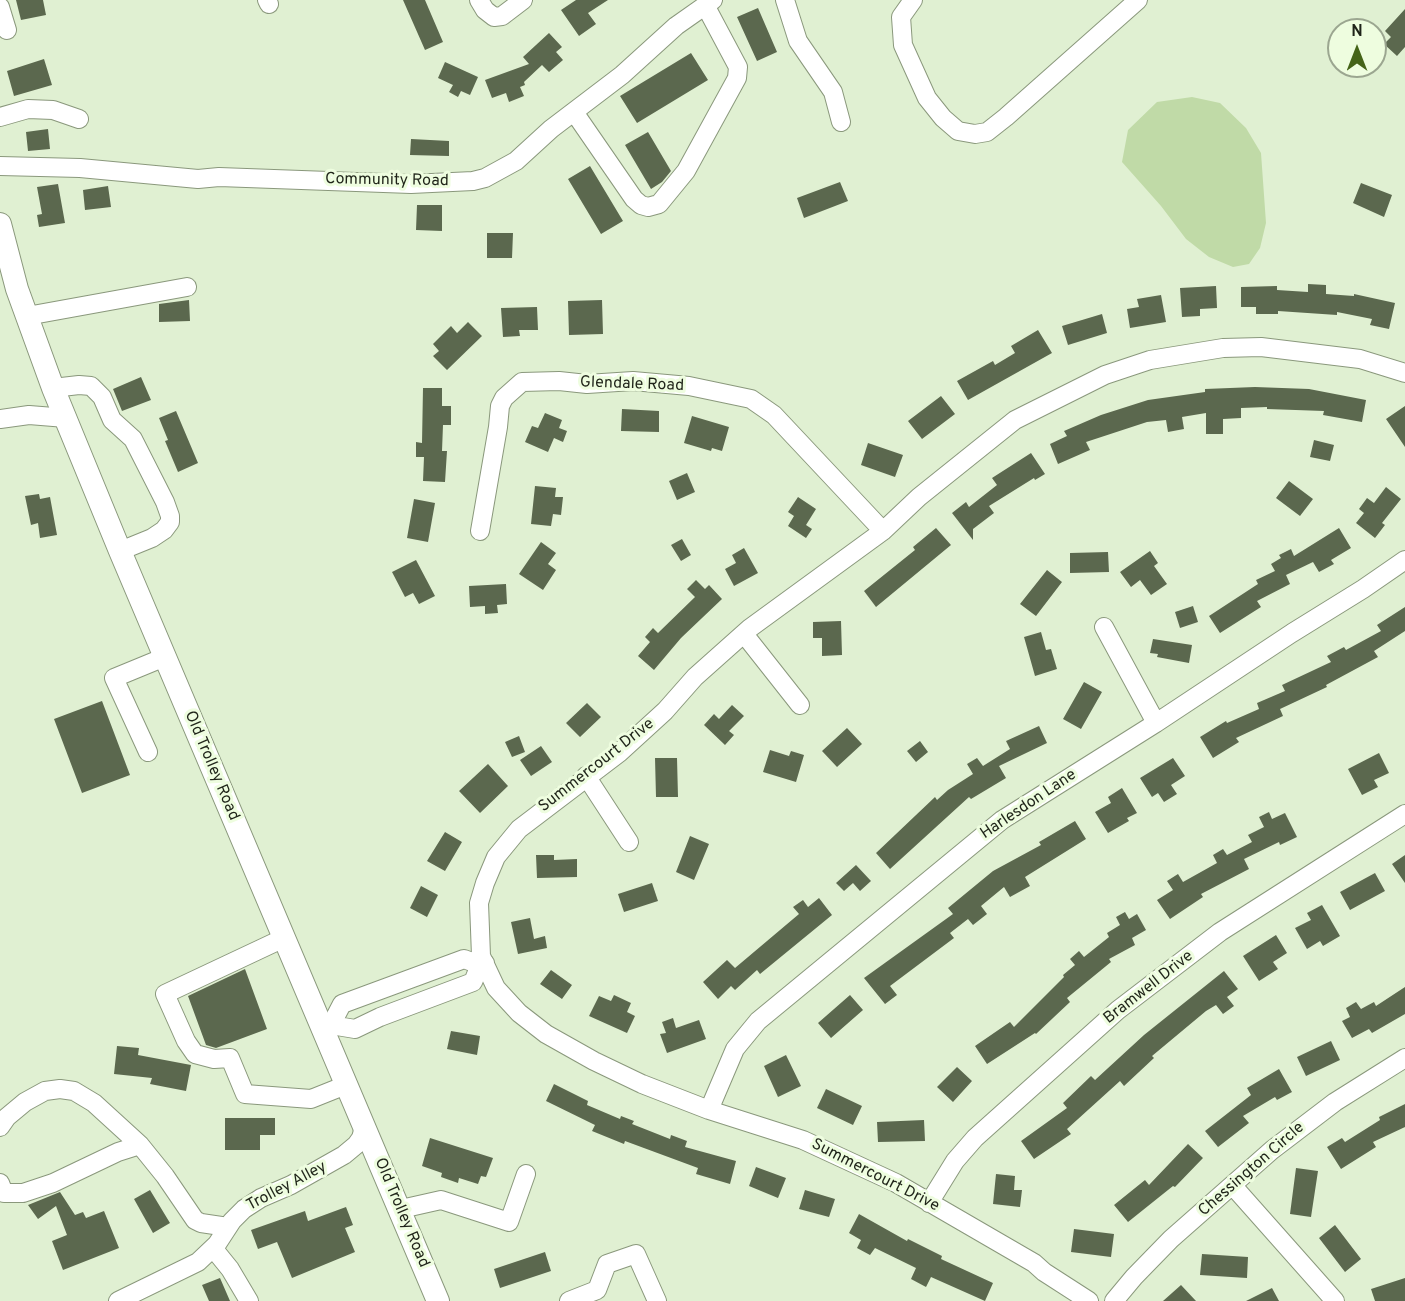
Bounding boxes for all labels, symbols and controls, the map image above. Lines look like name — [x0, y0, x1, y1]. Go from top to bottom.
north arrow — [1327, 18, 1387, 78]
text: N — [1351, 22, 1363, 42]
street label: Community Road — [325, 170, 449, 192]
street label: Glendale Road — [580, 374, 684, 396]
street label: Old Trolley Road — [179, 708, 243, 824]
street label: Summercourt Drive — [535, 715, 659, 817]
street label: Harlesdon Lane — [977, 766, 1081, 844]
street label: Bramwell Drive — [1100, 947, 1198, 1029]
street label: Chessington Circle — [1195, 1119, 1309, 1221]
street label: Summercourt Drive — [808, 1135, 942, 1217]
street label: Old Trolley Road — [369, 1155, 433, 1271]
street label: Trolley Alley — [244, 1158, 330, 1216]

